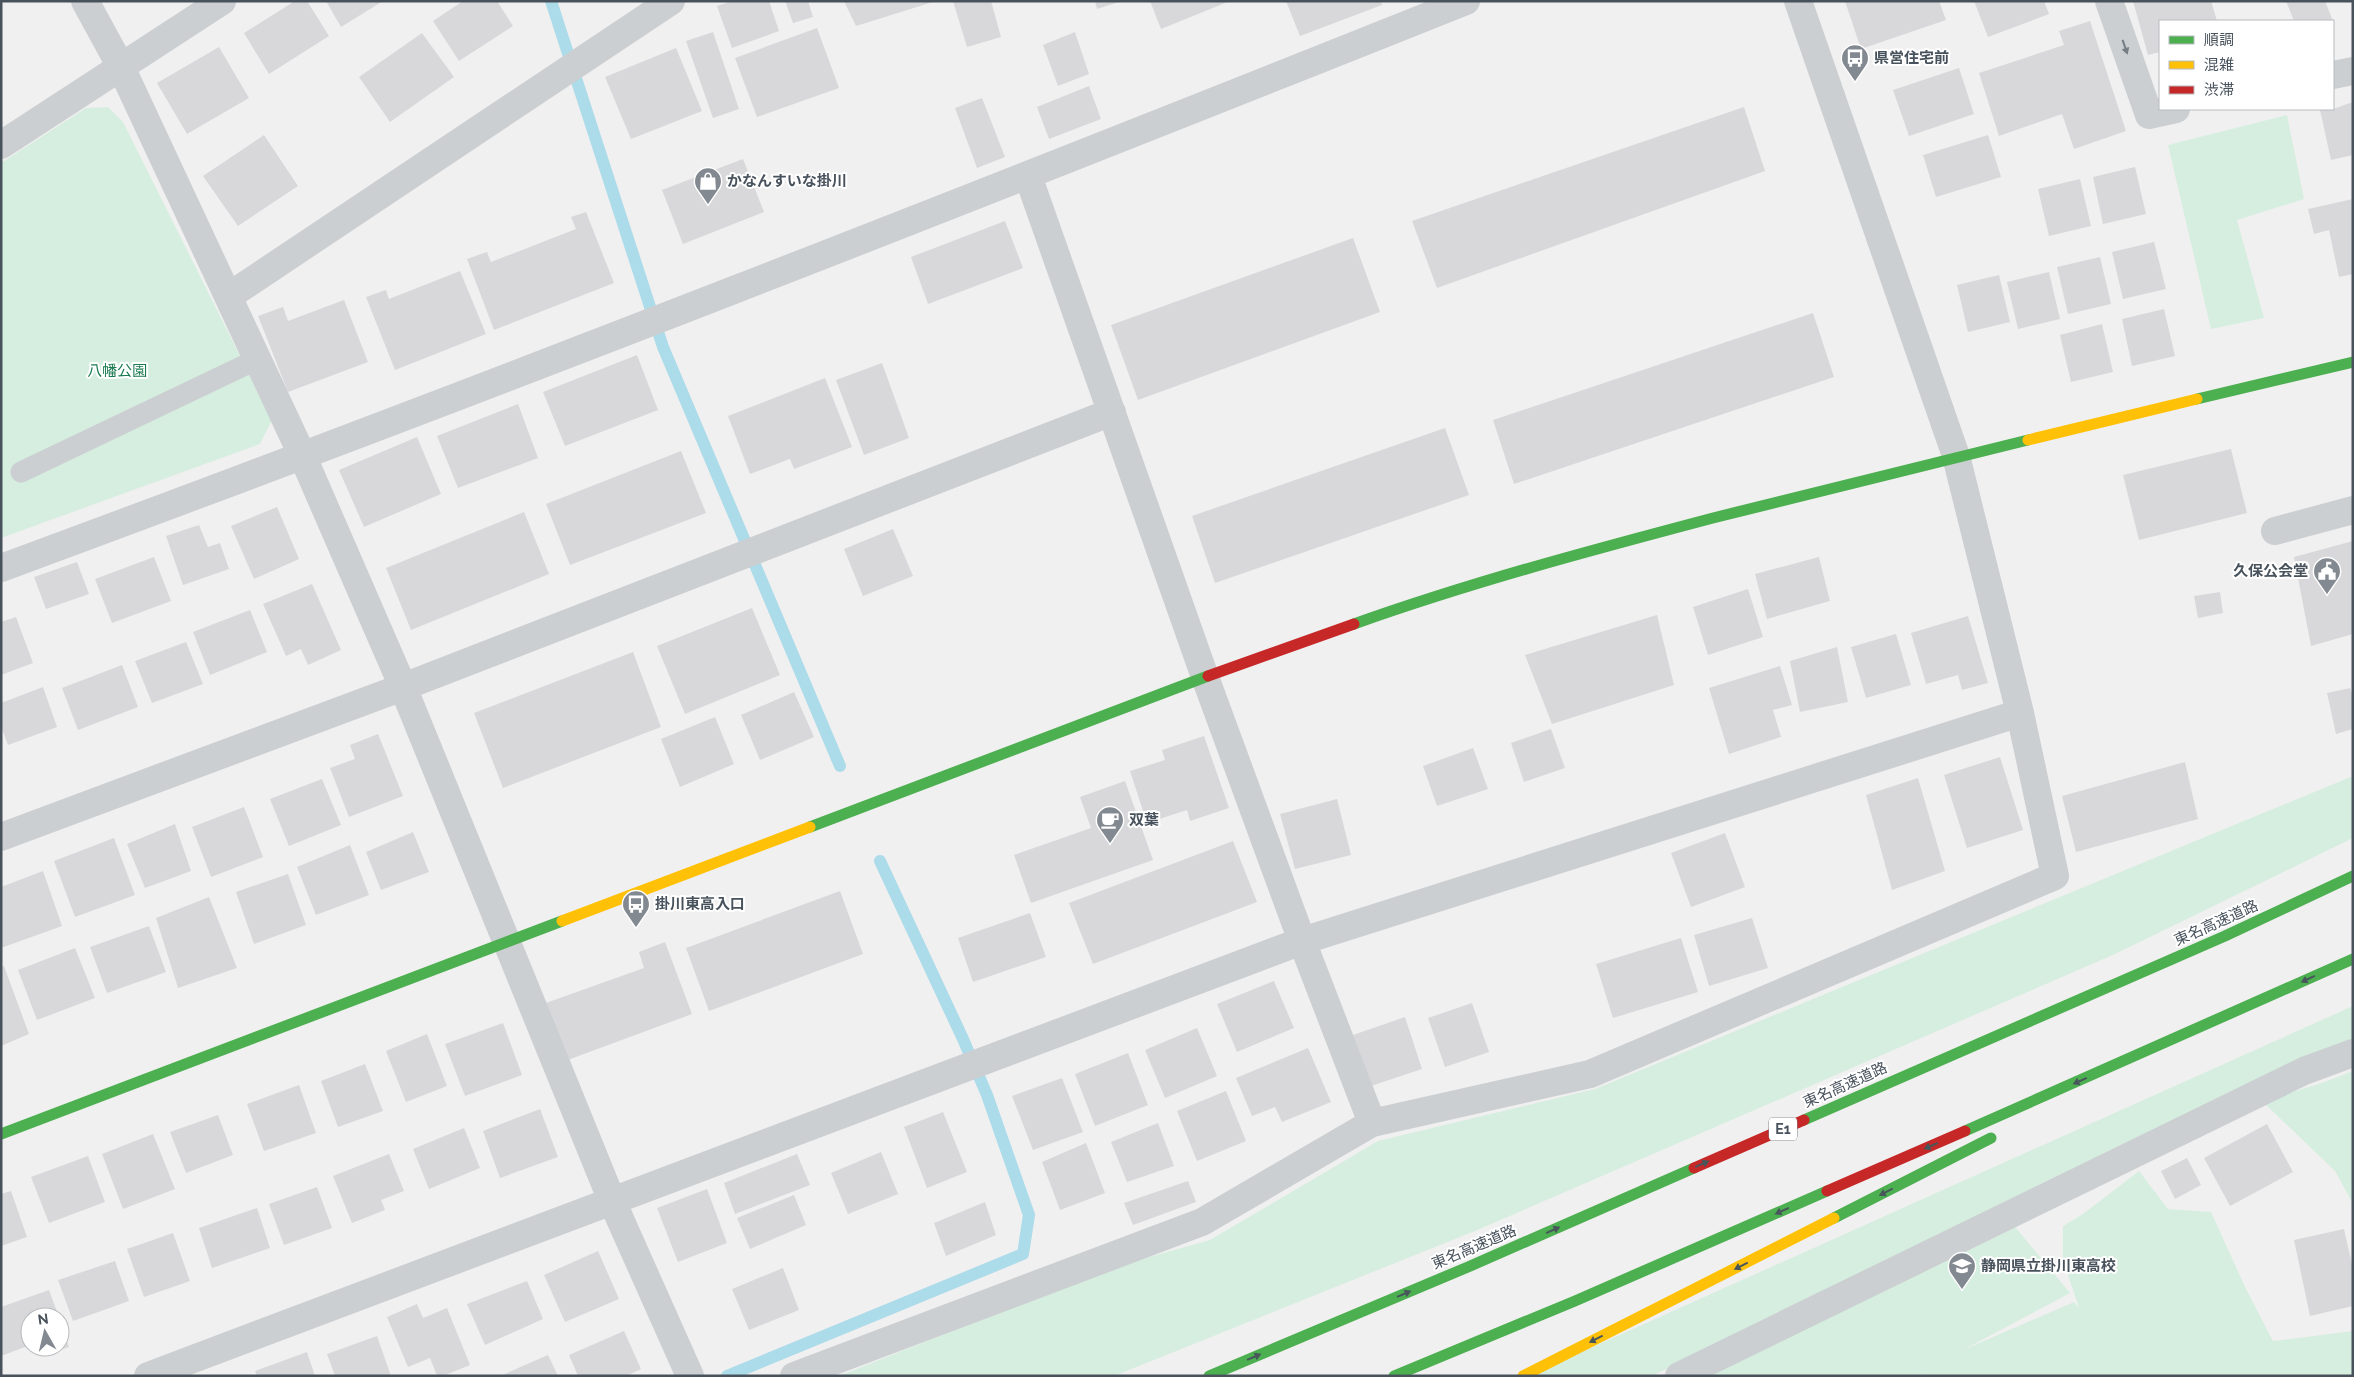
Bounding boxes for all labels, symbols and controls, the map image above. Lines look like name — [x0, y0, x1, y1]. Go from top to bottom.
legend — [2159, 20, 2334, 110]
text: 順調 — [2204, 31, 2234, 49]
one-way arrow — [2122, 40, 2129, 55]
bus stop icon: 県営住宅前 — [1840, 43, 1870, 82]
place label: 県営住宅前 — [1874, 49, 1949, 67]
text: 混雑 — [2204, 56, 2234, 74]
text: 渋滞 — [2204, 81, 2234, 99]
shop icon: かなんすいな掛川 — [693, 166, 723, 205]
place label: かなんすいな掛川 — [727, 172, 847, 190]
park label: 八幡公園 — [87, 362, 147, 380]
public building icon: 久保公会堂 — [2312, 556, 2342, 595]
place label: 久保公会堂 — [2233, 562, 2308, 580]
cafe icon: 双葉 — [1095, 805, 1125, 844]
place label: 双葉 — [1129, 811, 1159, 829]
bus stop icon: 掛川東高入口 — [621, 889, 651, 928]
place label: 掛川東高入口 — [655, 895, 745, 913]
street label: 東名高速道路 — [2171, 896, 2261, 950]
one-way arrow — [2301, 975, 2316, 984]
street label: 東名高速道路 — [1800, 1058, 1890, 1112]
one-way arrow — [2073, 1077, 2087, 1085]
road number: E1 — [1769, 1118, 1797, 1140]
one-way arrow — [1924, 1142, 1938, 1150]
one-way arrow — [1695, 1160, 1709, 1168]
one-way arrow — [1879, 1188, 1893, 1196]
one-way arrow — [1775, 1207, 1789, 1215]
street label: 東名高速道路 — [1429, 1221, 1519, 1273]
one-way arrow — [1546, 1225, 1560, 1233]
school or university icon: 静岡県立掛川東高校 — [1947, 1251, 1977, 1290]
place label: 静岡県立掛川東高校 — [1981, 1257, 2116, 1275]
one-way arrow — [1734, 1262, 1749, 1270]
one-way arrow — [1397, 1289, 1411, 1297]
north arrow — [20, 1307, 70, 1357]
text: N — [37, 1310, 50, 1328]
one-way arrow — [1589, 1335, 1603, 1343]
one-way arrow — [1247, 1352, 1261, 1360]

